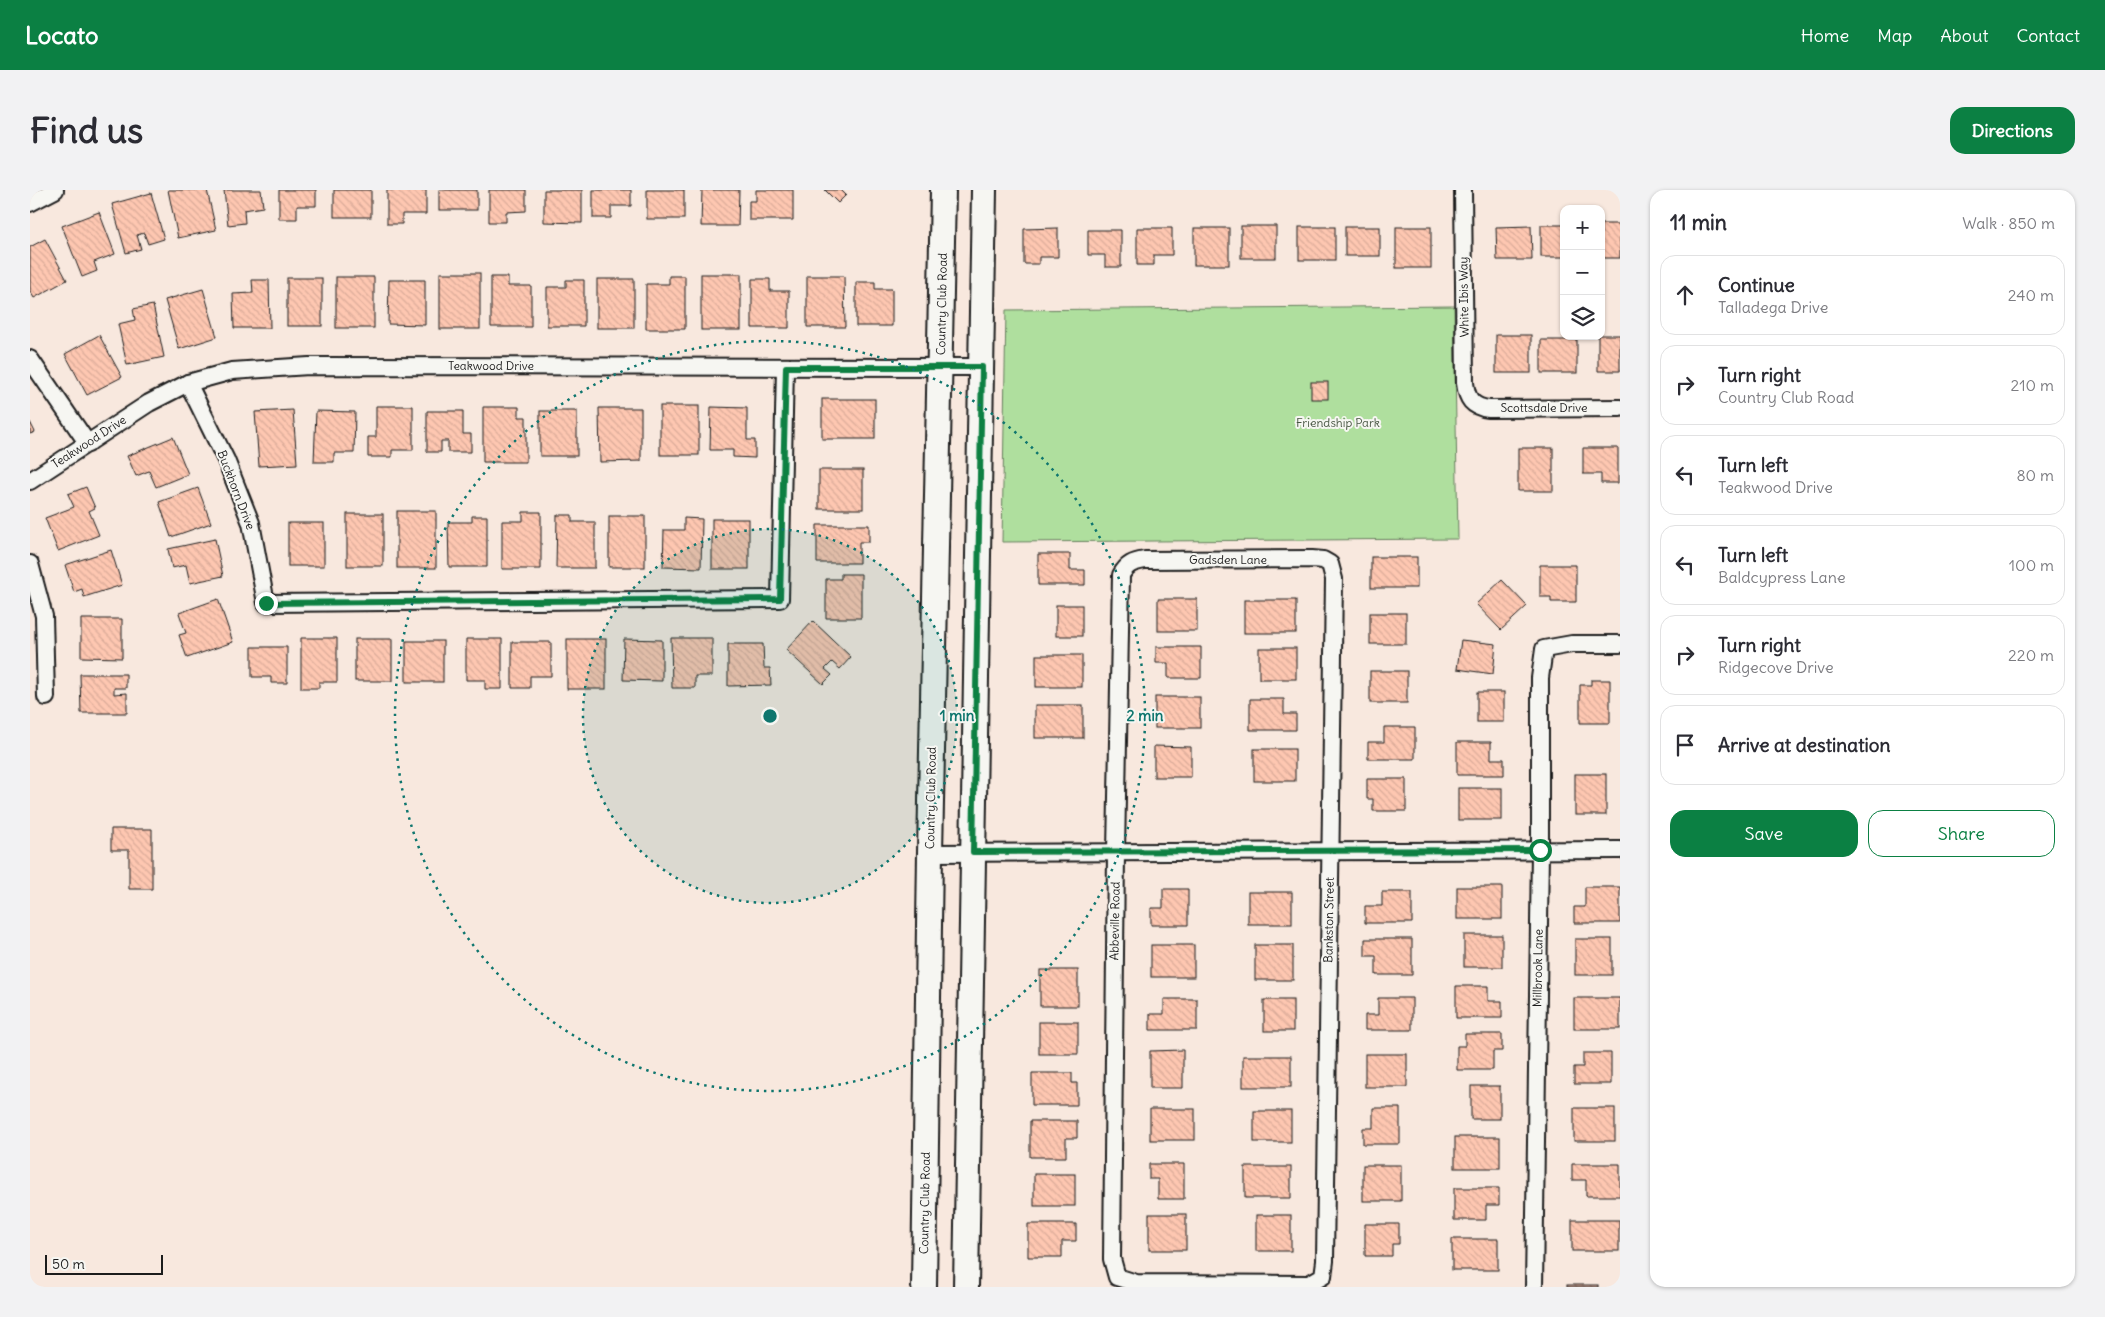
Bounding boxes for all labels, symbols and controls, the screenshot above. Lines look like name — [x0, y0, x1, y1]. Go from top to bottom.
text: Locato — [25, 20, 99, 50]
text: Home — [1801, 24, 1849, 47]
text: Map — [1877, 24, 1912, 47]
text: About — [1940, 24, 1988, 47]
text: Contact — [2016, 24, 2080, 47]
button: Directions — [1950, 107, 2075, 154]
text: Find us — [30, 108, 143, 152]
map controls — [1560, 205, 1605, 340]
button: + — [1560, 205, 1605, 250]
text: 11 min — [1670, 209, 1727, 236]
text: Walk · 850 m — [1962, 213, 2055, 233]
button: − — [1560, 250, 1605, 295]
street label: Country Club Road — [933, 253, 950, 355]
street label: White Ibis Way — [1455, 257, 1472, 338]
text: Continue — [1718, 273, 1795, 297]
icon: ahead — [1671, 281, 1699, 309]
text: 240 m — [2008, 285, 2054, 305]
button: layers — [1560, 295, 1605, 340]
text: Talladega Drive — [1718, 297, 1828, 317]
street label: Teakwood Drive — [448, 358, 534, 373]
text: Turn right — [1718, 363, 1801, 387]
icon: right — [1671, 371, 1699, 399]
text: 210 m — [2011, 375, 2054, 395]
text: Country Club Road — [1718, 387, 1854, 407]
street label: Scottsdale Drive — [1500, 400, 1588, 415]
street label: Teakwood Drive — [49, 412, 129, 471]
park label: Friendship Park — [1296, 415, 1380, 430]
street label: Buckhorn Drive — [214, 448, 258, 532]
text: Turn left — [1718, 453, 1788, 477]
icon: left — [1671, 461, 1699, 489]
text: 80 m — [2016, 465, 2054, 485]
text: Teakwood Drive — [1718, 477, 1833, 497]
text: Turn left — [1718, 543, 1788, 567]
icon: left — [1671, 551, 1699, 579]
street label: Gadsden Lane — [1189, 552, 1267, 567]
text: 100 m — [2009, 555, 2054, 575]
text: Baldcypress Lane — [1718, 567, 1846, 587]
route end — [255, 592, 278, 615]
text: Turn right — [1718, 633, 1801, 657]
icon: right — [1671, 641, 1699, 669]
text: 220 m — [2008, 645, 2054, 665]
text: Ridgecove Drive — [1718, 657, 1834, 677]
text: 1 min — [940, 706, 975, 725]
text: 2 min — [1127, 706, 1164, 725]
centre of rings — [761, 707, 779, 725]
icon: arrive — [1671, 731, 1699, 759]
text: Arrive at destination — [1718, 733, 1891, 757]
street label: Country Club Road — [922, 747, 939, 849]
button: Save — [1670, 810, 1858, 857]
button: Share — [1868, 810, 2055, 857]
route start — [1529, 839, 1552, 862]
street label: Bankston Street — [1320, 877, 1337, 963]
street label: Abbeville Road — [1106, 881, 1123, 961]
street label: Millbrook Lane — [1529, 929, 1546, 1007]
street label: Country Club Road — [916, 1152, 933, 1254]
scale bar — [45, 1252, 162, 1275]
text: 50 m — [52, 1255, 85, 1273]

